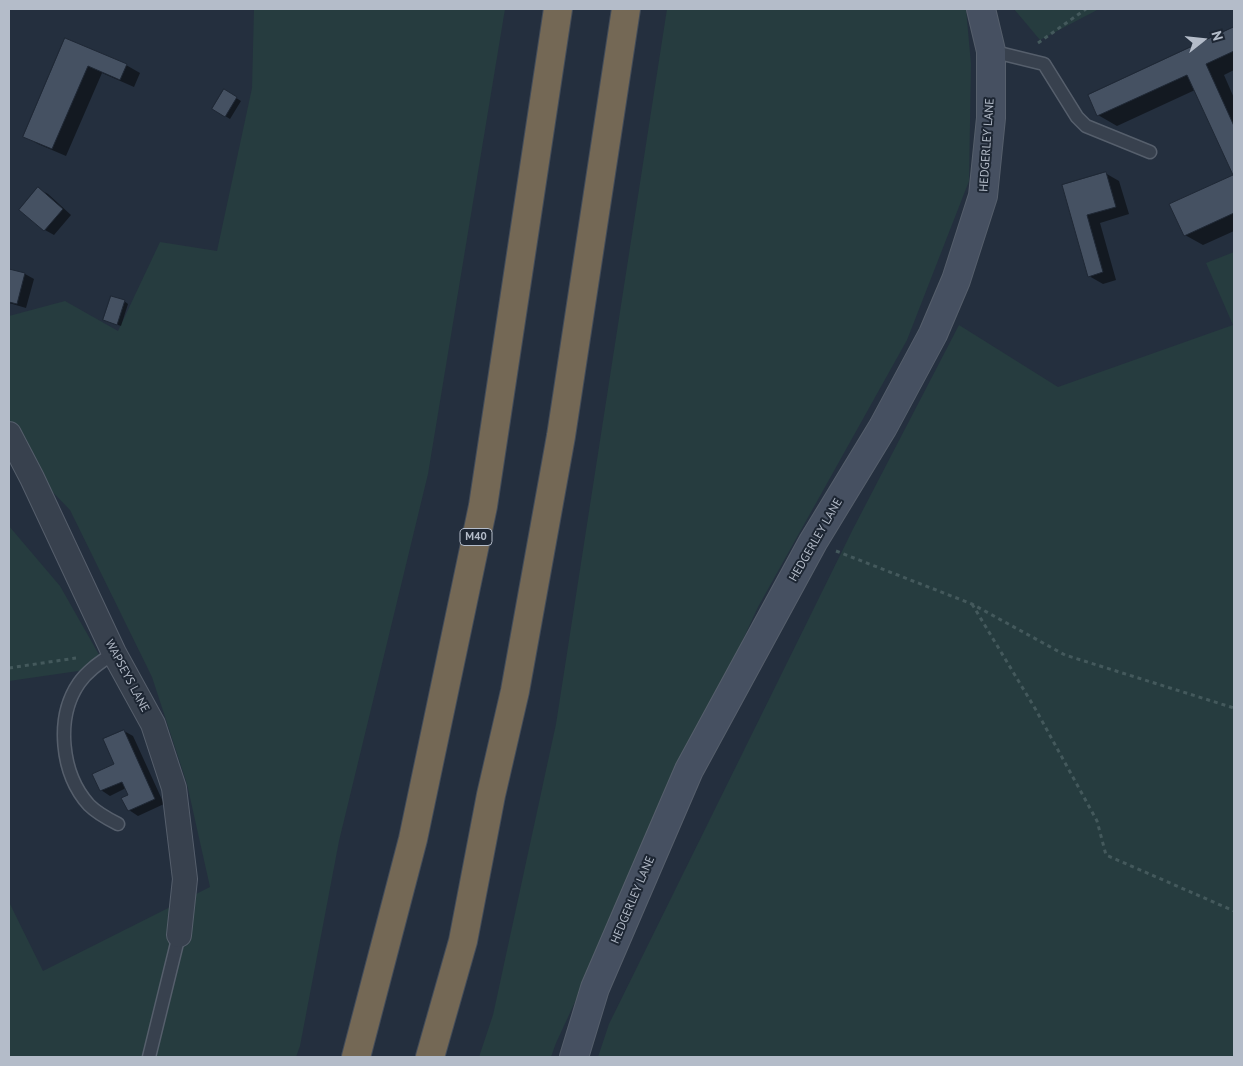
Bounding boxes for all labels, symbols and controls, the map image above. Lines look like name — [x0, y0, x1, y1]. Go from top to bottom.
north arrow — [1178, 15, 1228, 65]
text: N — [1207, 29, 1227, 43]
street label: HEDGERLEY LANE — [977, 98, 997, 192]
street label: HEDGERLEY LANE — [786, 496, 846, 584]
road number: M40 — [460, 528, 492, 546]
street label: WAPSEYS LANE — [102, 637, 152, 715]
street label: HEDGERLEY LANE — [608, 854, 658, 946]

